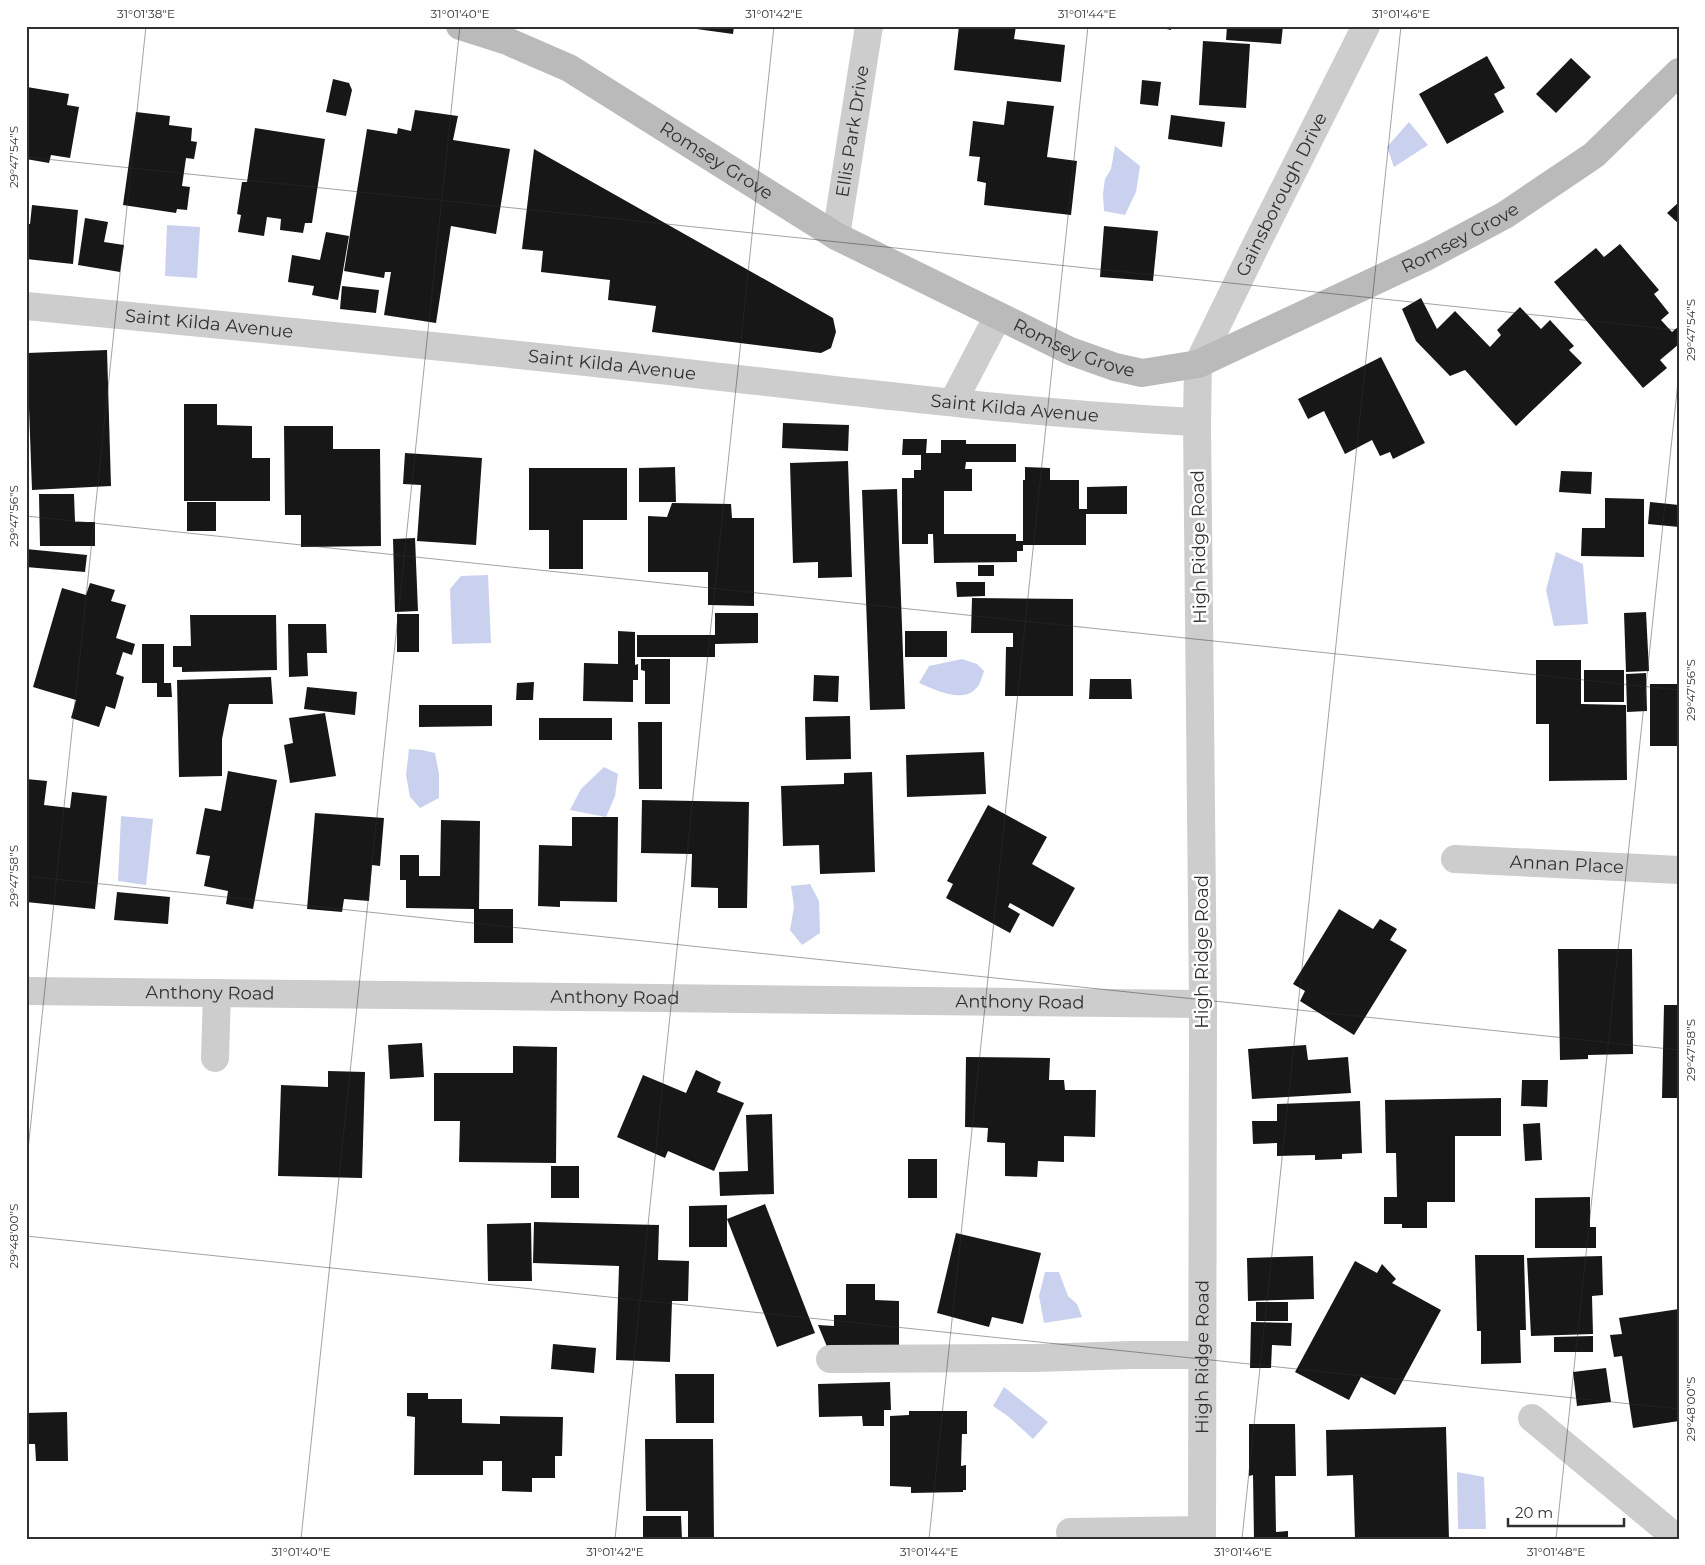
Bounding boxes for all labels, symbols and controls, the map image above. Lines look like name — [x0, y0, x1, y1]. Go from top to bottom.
text: 31°01'38"E — [117, 6, 175, 21]
text: 31°01'40"E — [431, 6, 489, 21]
text: 31°01'42"E — [745, 6, 803, 21]
text: 31°01'44"E — [1058, 6, 1116, 21]
text: 31°01'46"E — [1372, 6, 1430, 21]
street label: Ellis Park Drive — [831, 64, 874, 199]
street label: Gainsborough Drive — [1231, 109, 1332, 280]
street label: Romsey Grove — [656, 117, 777, 205]
text: 29°47'54"S — [6, 126, 21, 188]
street label: Romsey Grove — [1398, 198, 1523, 278]
text: 29°47'54"S — [1683, 299, 1698, 361]
street label: Saint Kilda Avenue — [124, 305, 294, 343]
street label: Romsey Grove — [1009, 314, 1137, 382]
street label: Saint Kilda Avenue — [527, 345, 697, 385]
street label: Saint Kilda Avenue — [930, 389, 1100, 427]
street label: High Ridge Road — [1187, 470, 1211, 624]
text: 29°47'56"S — [6, 485, 21, 547]
text: 29°47'56"S — [1683, 659, 1698, 721]
text: 29°47'58"S — [6, 845, 21, 907]
street label: Annan Place — [1509, 851, 1624, 878]
street label: High Ridge Road — [1191, 875, 1213, 1029]
street label: Anthony Road — [145, 981, 275, 1005]
street label: Anthony Road — [550, 986, 680, 1009]
street label: Anthony Road — [955, 990, 1085, 1014]
text: 29°47'58"S — [1683, 1019, 1698, 1081]
text: 29°48'00"S — [6, 1204, 21, 1268]
street label: High Ridge Road — [1191, 1280, 1213, 1434]
text: 29°48'00"S — [1683, 1377, 1698, 1441]
scale bar — [1508, 1495, 1624, 1527]
text: 20 m — [1515, 1503, 1553, 1522]
text: 31°01'40"E — [272, 1544, 330, 1559]
text: 31°01'42"E — [586, 1544, 644, 1559]
text: 31°01'44"E — [900, 1544, 958, 1559]
text: 31°01'46"E — [1214, 1544, 1272, 1559]
text: 31°01'48"E — [1527, 1544, 1585, 1559]

